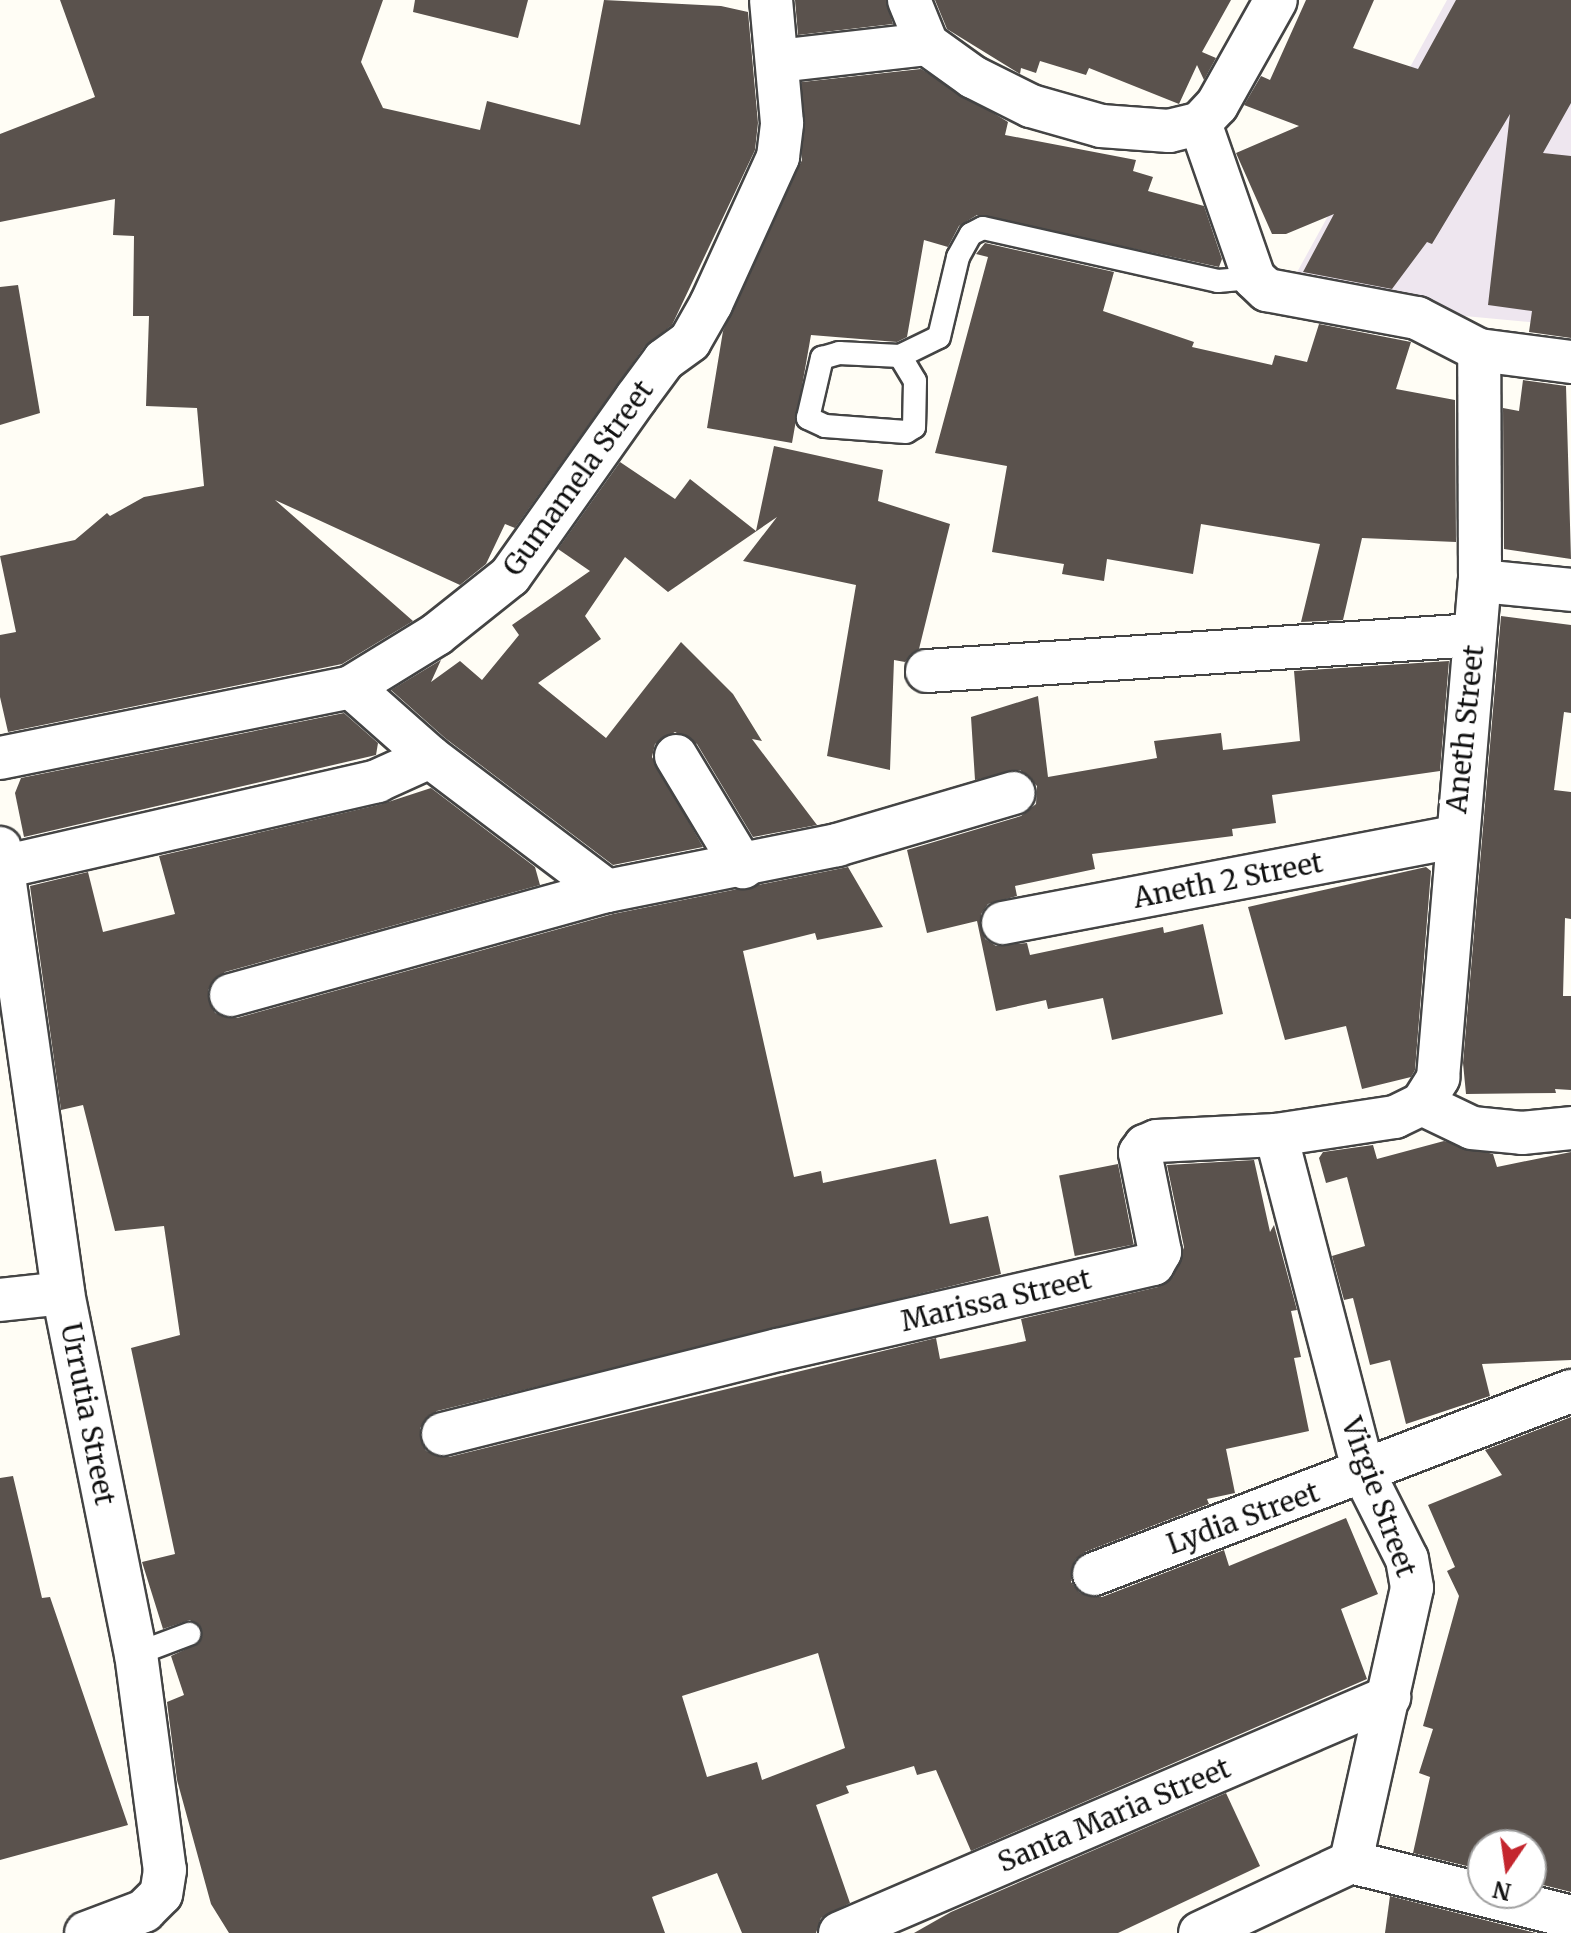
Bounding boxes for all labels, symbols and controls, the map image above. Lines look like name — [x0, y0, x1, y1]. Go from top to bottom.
street label: Gumamela Street — [496, 374, 660, 582]
street label: Aneth Street — [1439, 643, 1491, 815]
street label: Aneth 2 Street — [1130, 845, 1326, 915]
street label: Marissa Street — [898, 1262, 1094, 1338]
street label: Urrutia Street — [54, 1320, 122, 1508]
street label: Virgie Street — [1335, 1413, 1423, 1581]
street label: Lydia Street — [1162, 1475, 1324, 1561]
street label: Santa Maria Street — [993, 1751, 1235, 1879]
north arrow — [1467, 1829, 1547, 1909]
text: N — [1490, 1875, 1514, 1906]

